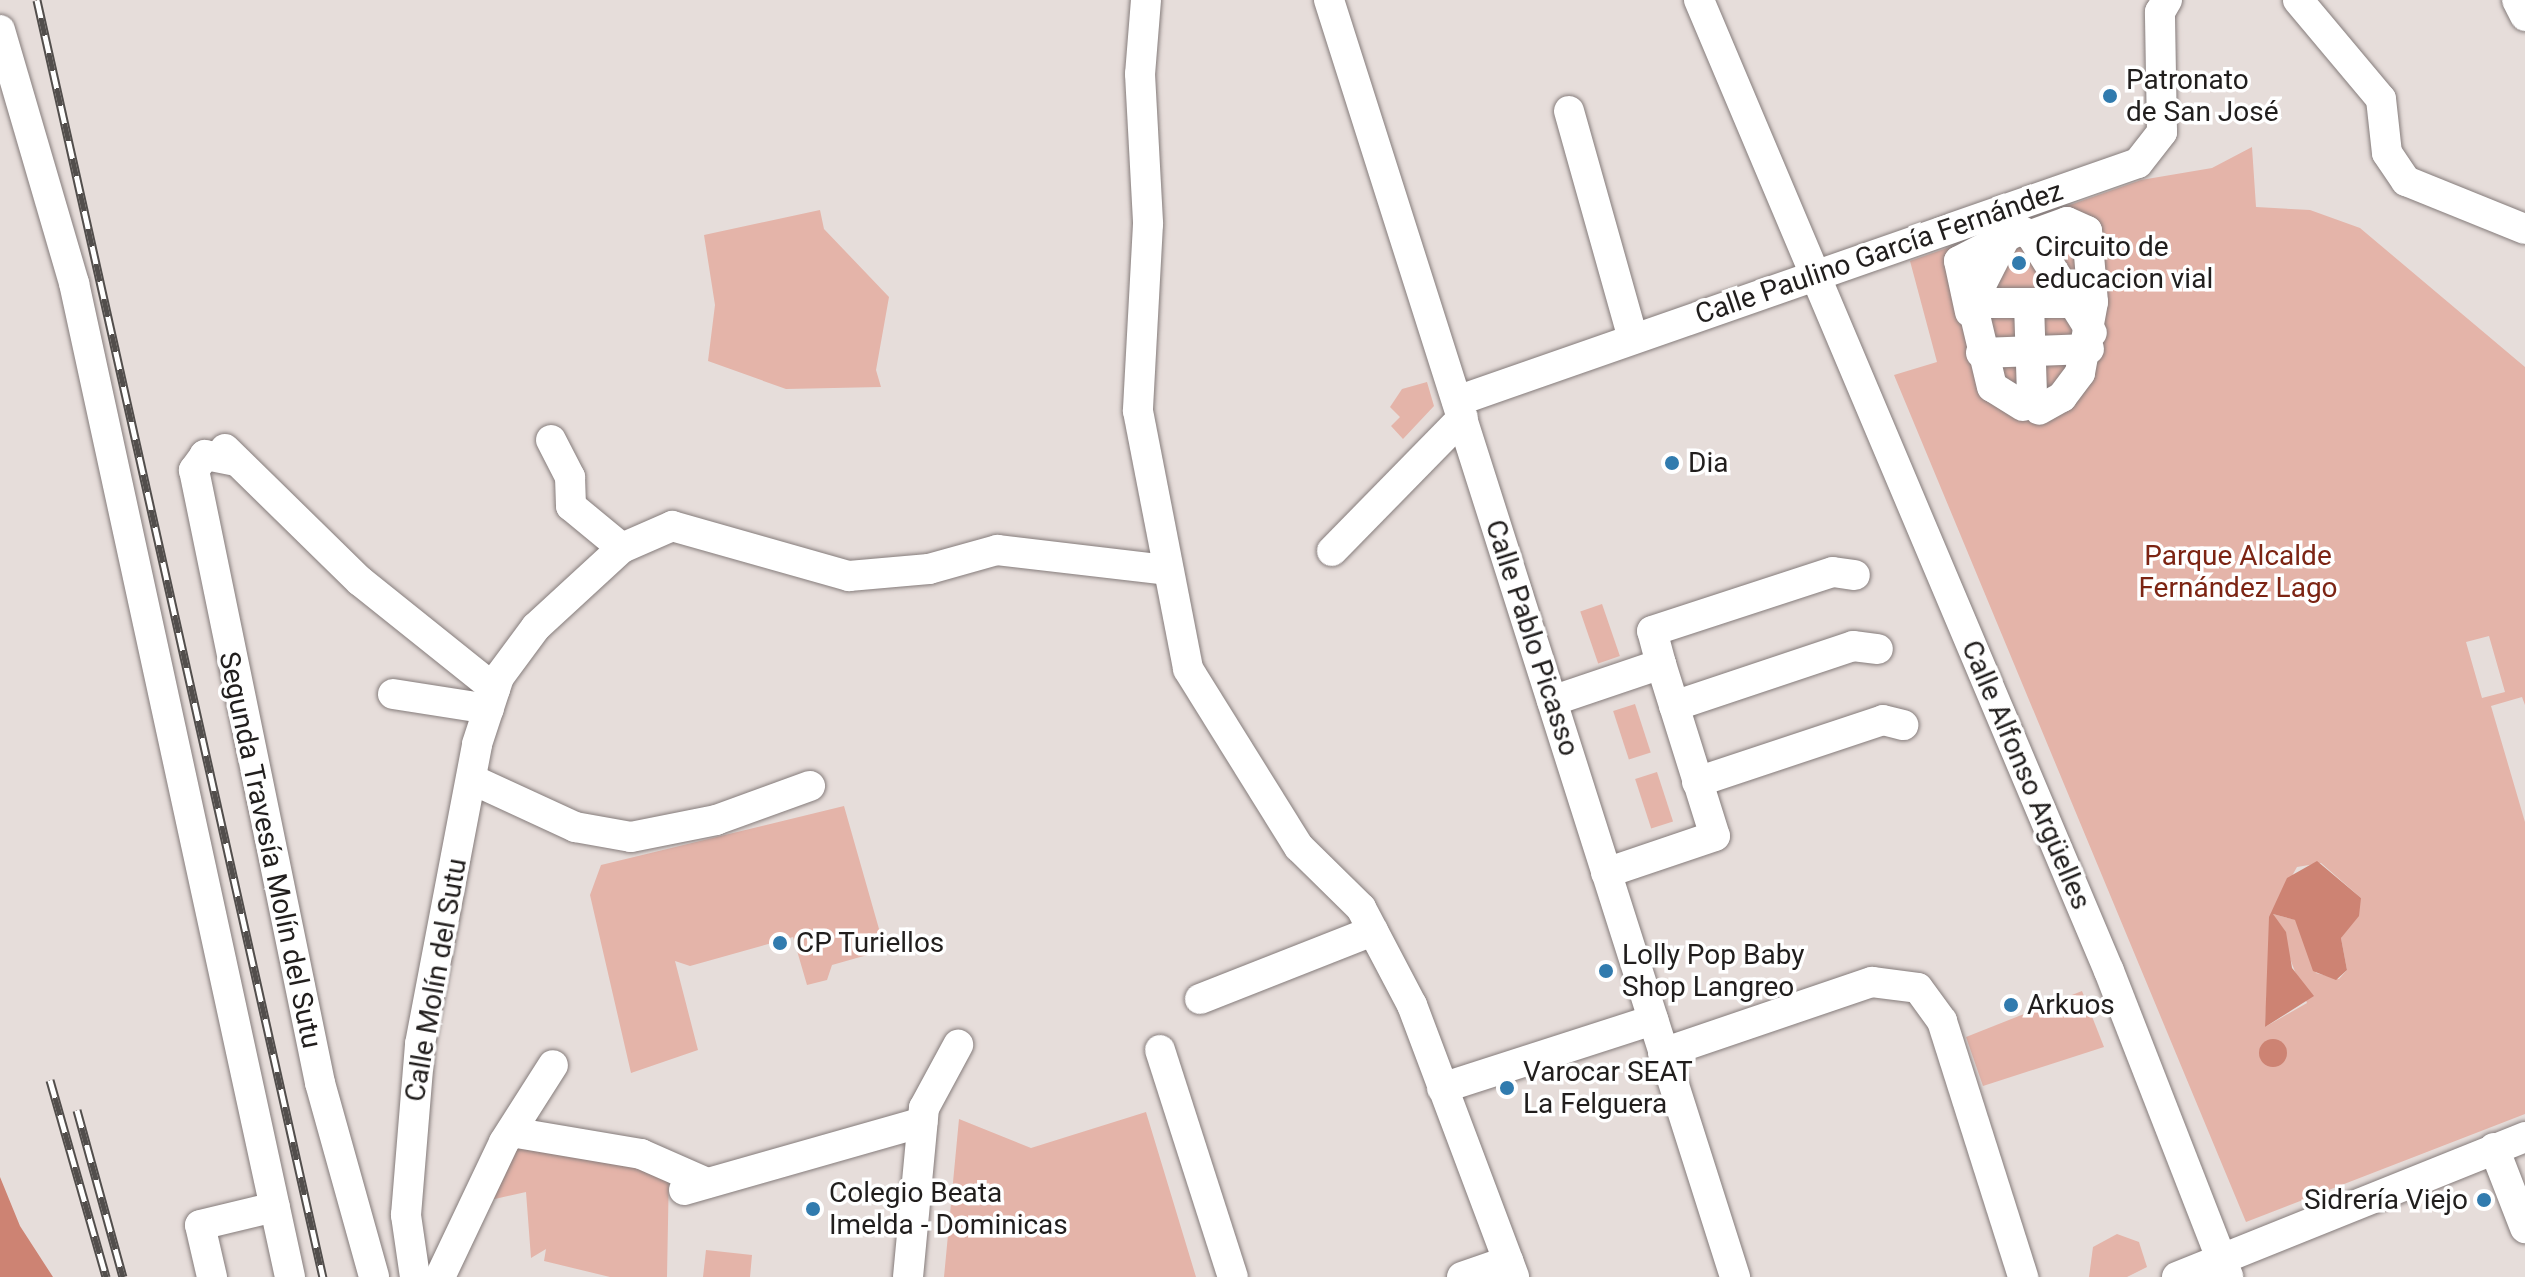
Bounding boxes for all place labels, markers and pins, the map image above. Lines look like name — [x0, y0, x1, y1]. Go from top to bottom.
place label: Patronato de San José — [2126, 63, 2279, 129]
marker: Patronato de San José — [2101, 87, 2119, 105]
place label: Circuito de educacion vial — [2035, 230, 2213, 296]
marker: Circuito de educacion vial — [2010, 254, 2028, 272]
place label: Dia — [1688, 446, 1728, 480]
marker: Dia — [1663, 454, 1681, 472]
place label: CP Turiellos — [796, 926, 945, 960]
marker: CP Turiellos — [771, 934, 789, 952]
place label: Lolly Pop Baby Shop Langreo — [1622, 938, 1804, 1004]
marker: Lolly Pop Baby Shop Langreo — [1597, 962, 1615, 980]
place label: Arkuos — [2027, 988, 2115, 1022]
marker: Arkuos — [2002, 996, 2020, 1014]
place label: Varocar SEAT La Felguera — [1523, 1055, 1693, 1121]
marker: Varocar SEAT La Felguera — [1498, 1079, 1516, 1097]
place label: Colegio Beata Imelda - Dominicas — [829, 1176, 1068, 1242]
place label: Sidrería Viejo — [2304, 1183, 2468, 1217]
marker: Sidrería Viejo — [2475, 1191, 2493, 1209]
marker: Colegio Beata Imelda - Dominicas — [804, 1200, 822, 1218]

